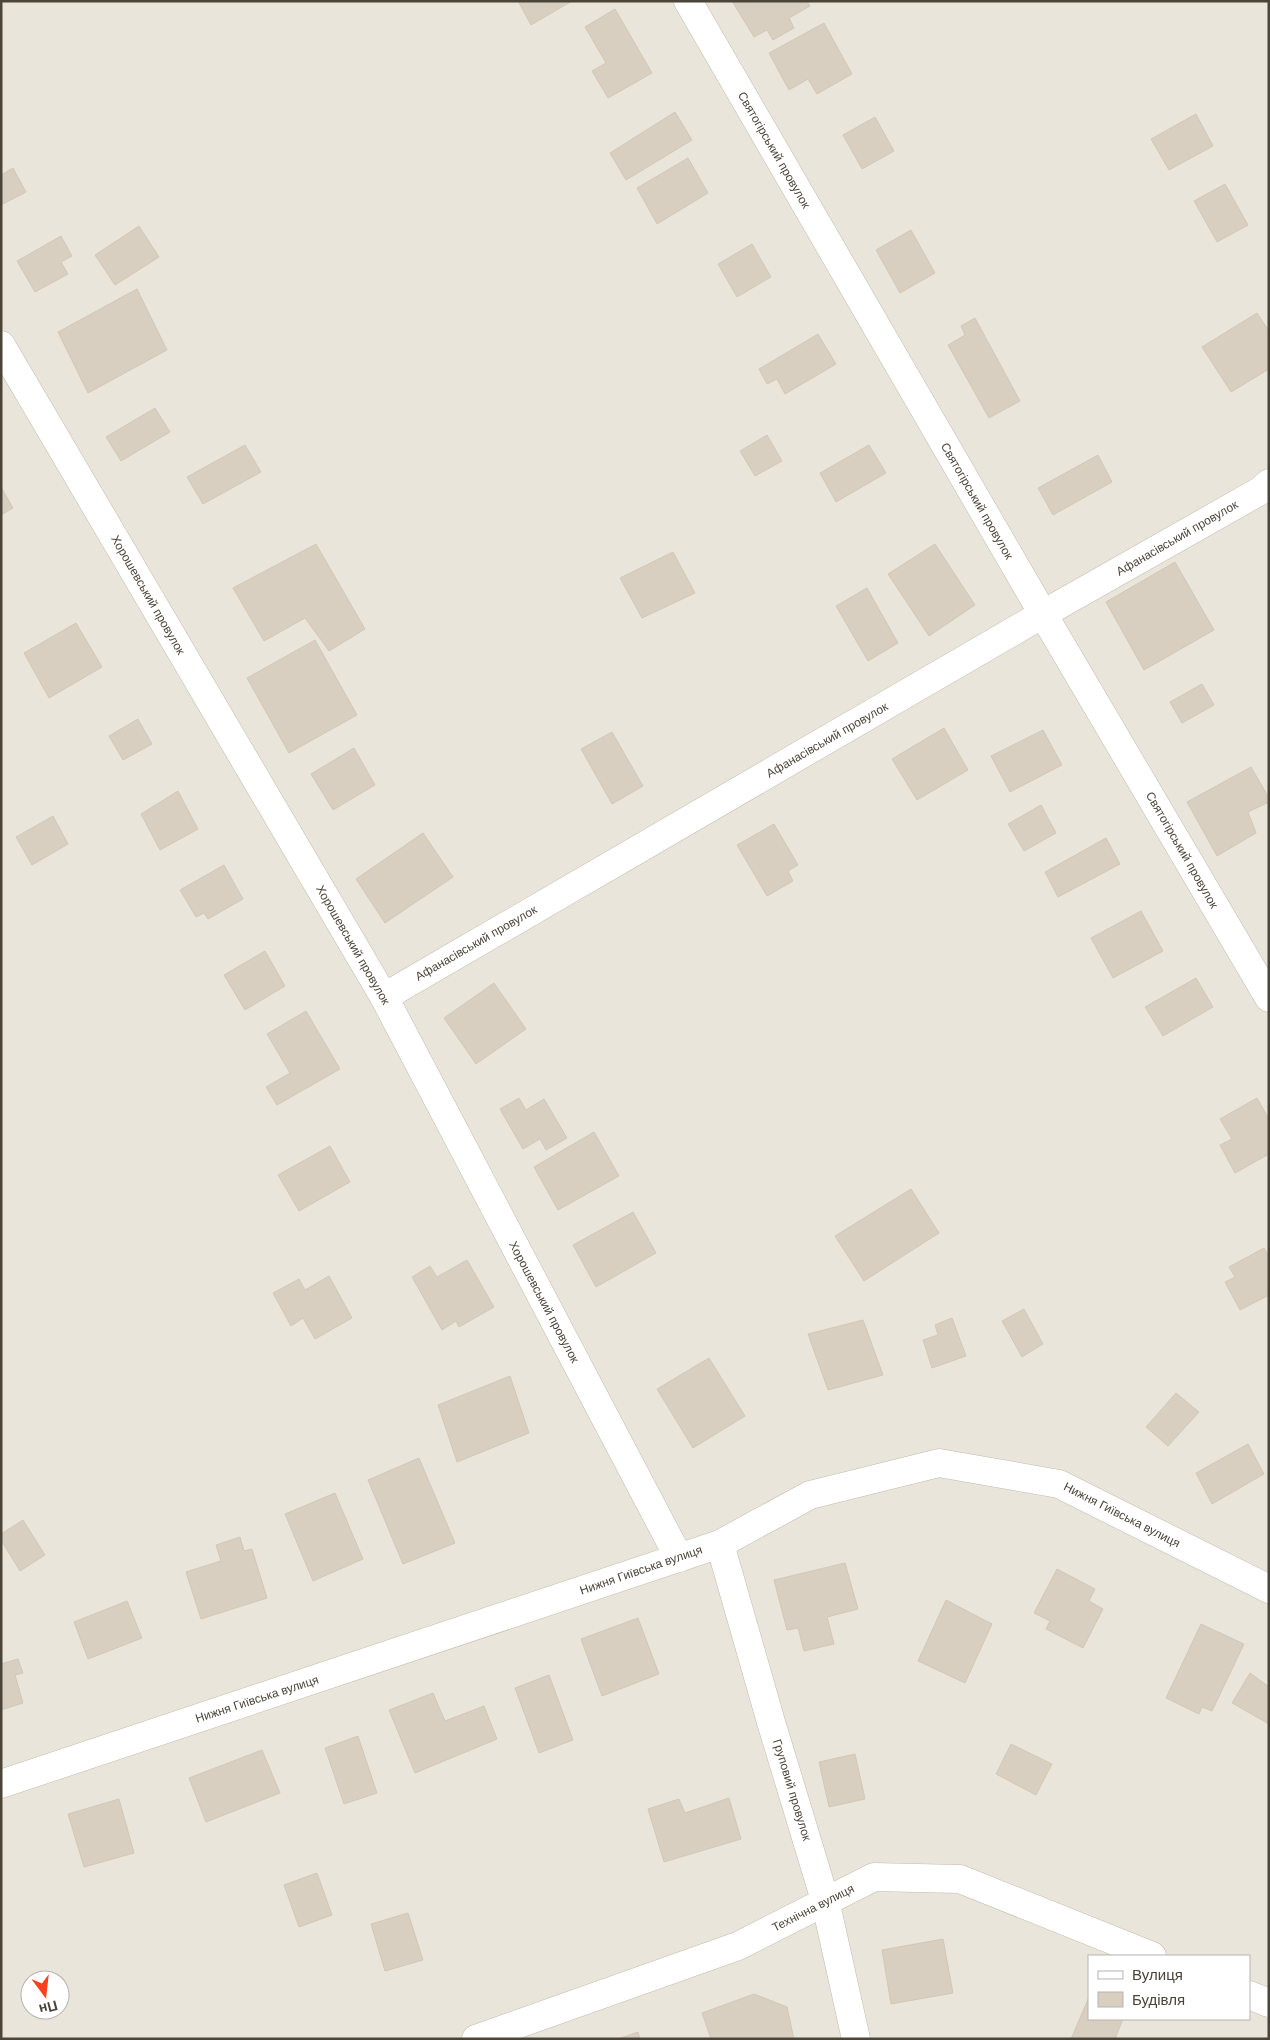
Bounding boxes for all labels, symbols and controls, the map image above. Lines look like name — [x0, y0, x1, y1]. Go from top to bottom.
street label: Святогірський провулок — [735, 89, 813, 211]
street label: Святогірський провулок — [938, 440, 1016, 562]
street label: Афанасівський провулок — [1114, 497, 1241, 579]
street label: Хорошевський провулок — [108, 533, 188, 658]
street label: Афанасівський провулок — [764, 699, 891, 781]
street label: Святогірський провулок — [1143, 789, 1221, 911]
street label: Хорошевський провулок — [313, 883, 393, 1008]
street label: Афанасівський провулок — [413, 902, 540, 984]
street label: Хорошевський провулок — [506, 1239, 582, 1366]
street label: Нижня Гиївська вулиця — [1062, 1480, 1182, 1550]
street label: Нижня Гиївська вулиця — [578, 1542, 704, 1598]
street label: Нижня Гиївська вулиця — [194, 1672, 320, 1726]
street label: Груповий провулок — [770, 1738, 814, 1843]
street label: Технічна вулиця — [770, 1881, 856, 1935]
legend — [1088, 1955, 1250, 2020]
text: Вулиця — [1132, 1966, 1183, 1983]
north arrow — [20, 1970, 70, 2020]
text: Будівля — [1132, 1991, 1185, 2008]
text: Пн — [37, 1997, 59, 2018]

